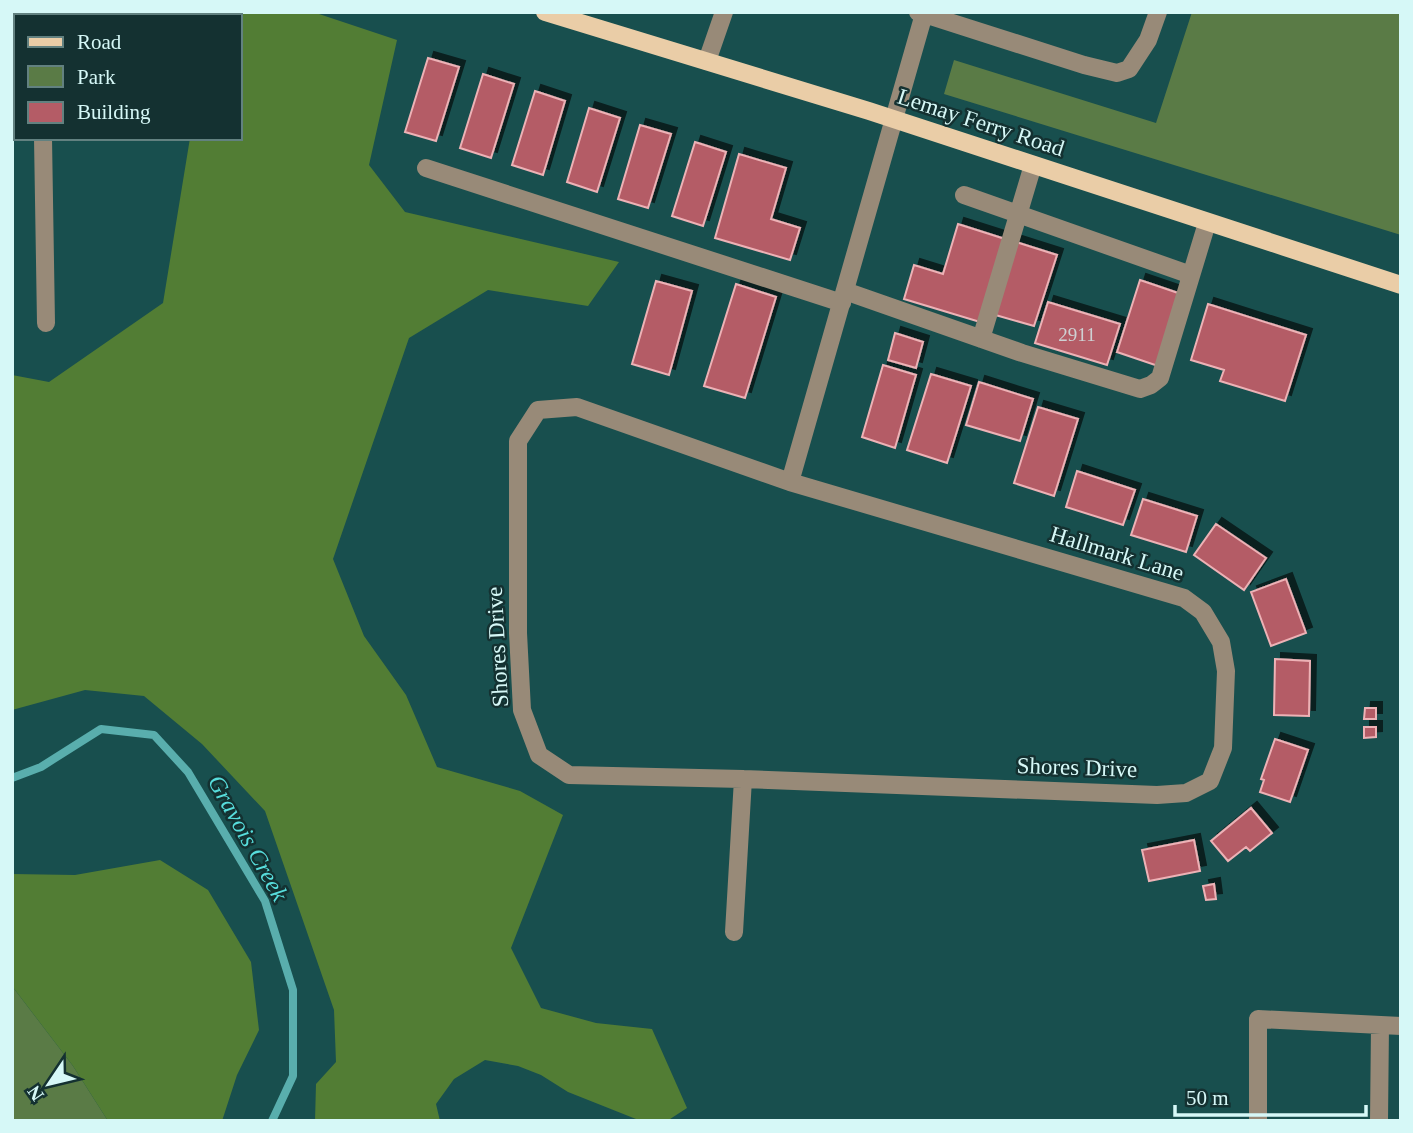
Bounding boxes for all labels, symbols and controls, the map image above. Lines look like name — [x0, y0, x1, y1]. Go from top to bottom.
legend — [14, 14, 242, 140]
text: Road — [77, 30, 122, 54]
text: Park — [77, 65, 116, 89]
street label: Lemay Ferry Road — [894, 84, 1068, 161]
text: Building — [77, 100, 151, 124]
house number: 2911 — [1058, 324, 1096, 345]
street label: Hallmark Lane — [1047, 521, 1187, 586]
street label: Shores Drive — [482, 586, 513, 708]
street label: Shores Drive — [1016, 753, 1138, 782]
water label: Gravois Creek — [203, 771, 293, 906]
north arrow — [14, 1049, 84, 1119]
scale bar — [1175, 1074, 1366, 1118]
text: N — [23, 1082, 48, 1105]
text: 50 m — [1186, 1086, 1229, 1110]

